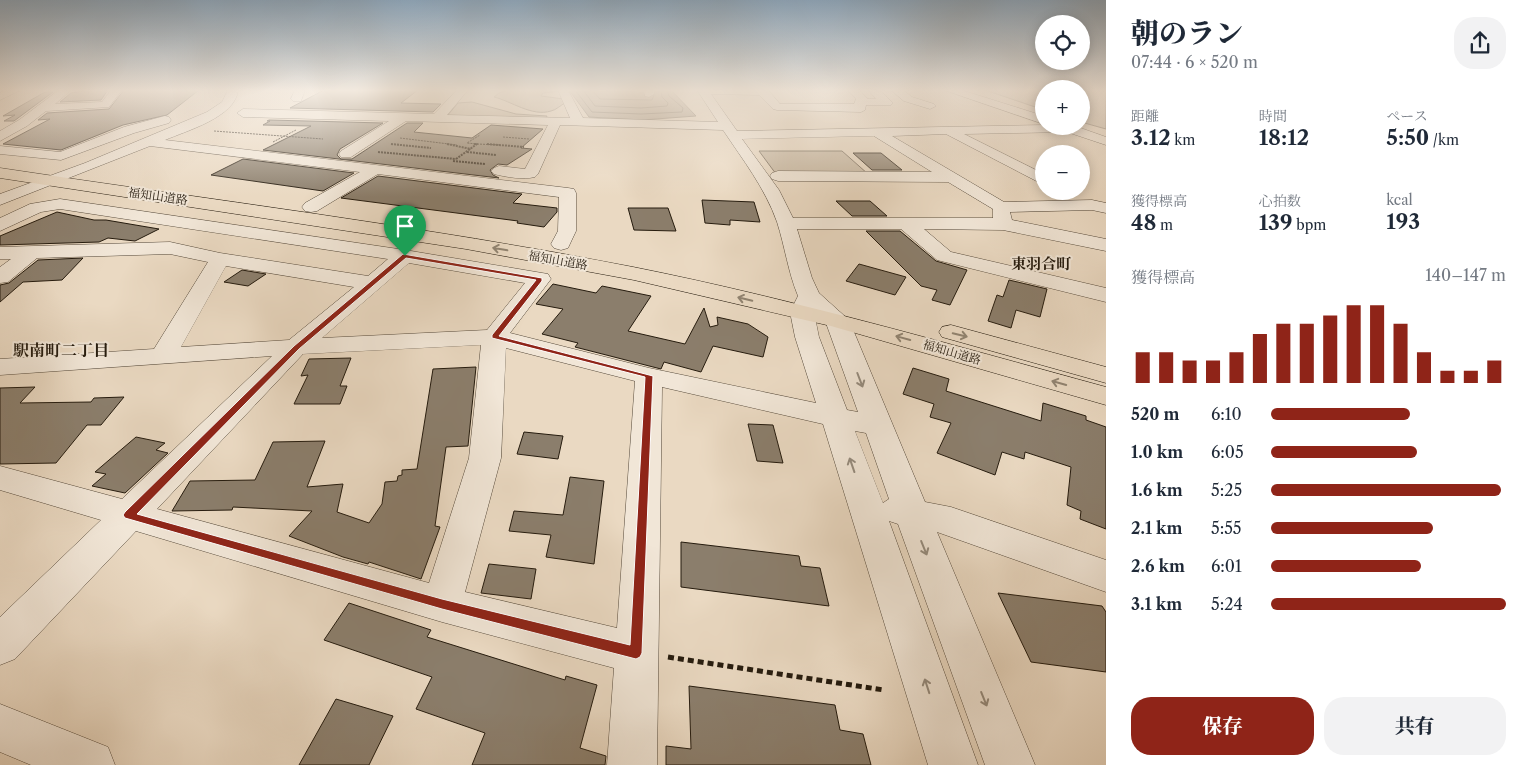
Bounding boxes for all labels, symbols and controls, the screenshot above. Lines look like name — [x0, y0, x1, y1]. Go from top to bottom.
map controls — [1035, 15, 1090, 200]
button: locate — [1035, 15, 1090, 70]
text: 朝のラン — [1131, 16, 1243, 50]
button: share — [1454, 17, 1506, 69]
text: 07:44 · 6 × 520 m — [1131, 52, 1258, 72]
button: + — [1035, 80, 1090, 135]
text: 距離 — [1131, 107, 1159, 125]
text: 時間 — [1259, 107, 1287, 125]
text: ペース — [1386, 107, 1428, 125]
text: 3.12 — [1131, 125, 1171, 150]
text: 18:12 — [1259, 125, 1309, 150]
text: 5:50 — [1386, 125, 1429, 150]
text: km — [1171, 131, 1195, 149]
text: /km — [1429, 131, 1459, 149]
button: − — [1035, 145, 1090, 200]
street label: 福知山道路 — [127, 184, 189, 208]
text: kcal — [1386, 191, 1413, 209]
text: 獲得標高 — [1131, 192, 1187, 210]
text: 心拍数 — [1259, 192, 1301, 210]
pin — [384, 205, 426, 256]
text: 193 — [1386, 209, 1420, 234]
text: 48 — [1131, 210, 1156, 235]
text: 139 — [1259, 210, 1293, 235]
icon: arrive — [391, 212, 419, 240]
text: m — [1156, 216, 1173, 234]
text: bpm — [1293, 216, 1326, 234]
one-way arrow — [493, 244, 509, 254]
street label: 福知山道路 — [527, 247, 589, 273]
district label: 東羽合町 — [1011, 254, 1071, 273]
text: 140–147 m — [1425, 265, 1506, 285]
text: 獲得標高 — [1131, 267, 1195, 287]
one-way arrow — [738, 294, 754, 303]
one-way arrow — [952, 330, 968, 340]
one-way arrow — [896, 332, 912, 342]
street label: 福知山道路 — [921, 337, 983, 367]
district label: 駅南町二丁目 — [13, 340, 109, 360]
one-way arrow — [856, 371, 865, 387]
one-way arrow — [1052, 377, 1068, 387]
text: 520 m — [1131, 404, 1179, 424]
text: 6:10 — [1211, 404, 1242, 424]
text: 1.0 km — [1131, 442, 1183, 462]
text: 6:05 — [1211, 442, 1244, 462]
one-way arrow — [847, 457, 857, 473]
text: 1.6 km — [1131, 480, 1183, 500]
text: 5:25 — [1211, 480, 1242, 500]
text: 2.1 km — [1131, 518, 1183, 538]
text: 5:55 — [1211, 518, 1242, 538]
one-way arrow — [921, 540, 930, 555]
text: 2.6 km — [1131, 556, 1185, 576]
text: 6:01 — [1211, 556, 1242, 576]
text: 3.1 km — [1131, 594, 1182, 614]
text: 5:24 — [1211, 594, 1243, 614]
one-way arrow — [922, 678, 931, 694]
one-way arrow — [980, 691, 989, 706]
button: 保存 — [1131, 697, 1314, 755]
button: 共有 — [1324, 697, 1506, 755]

